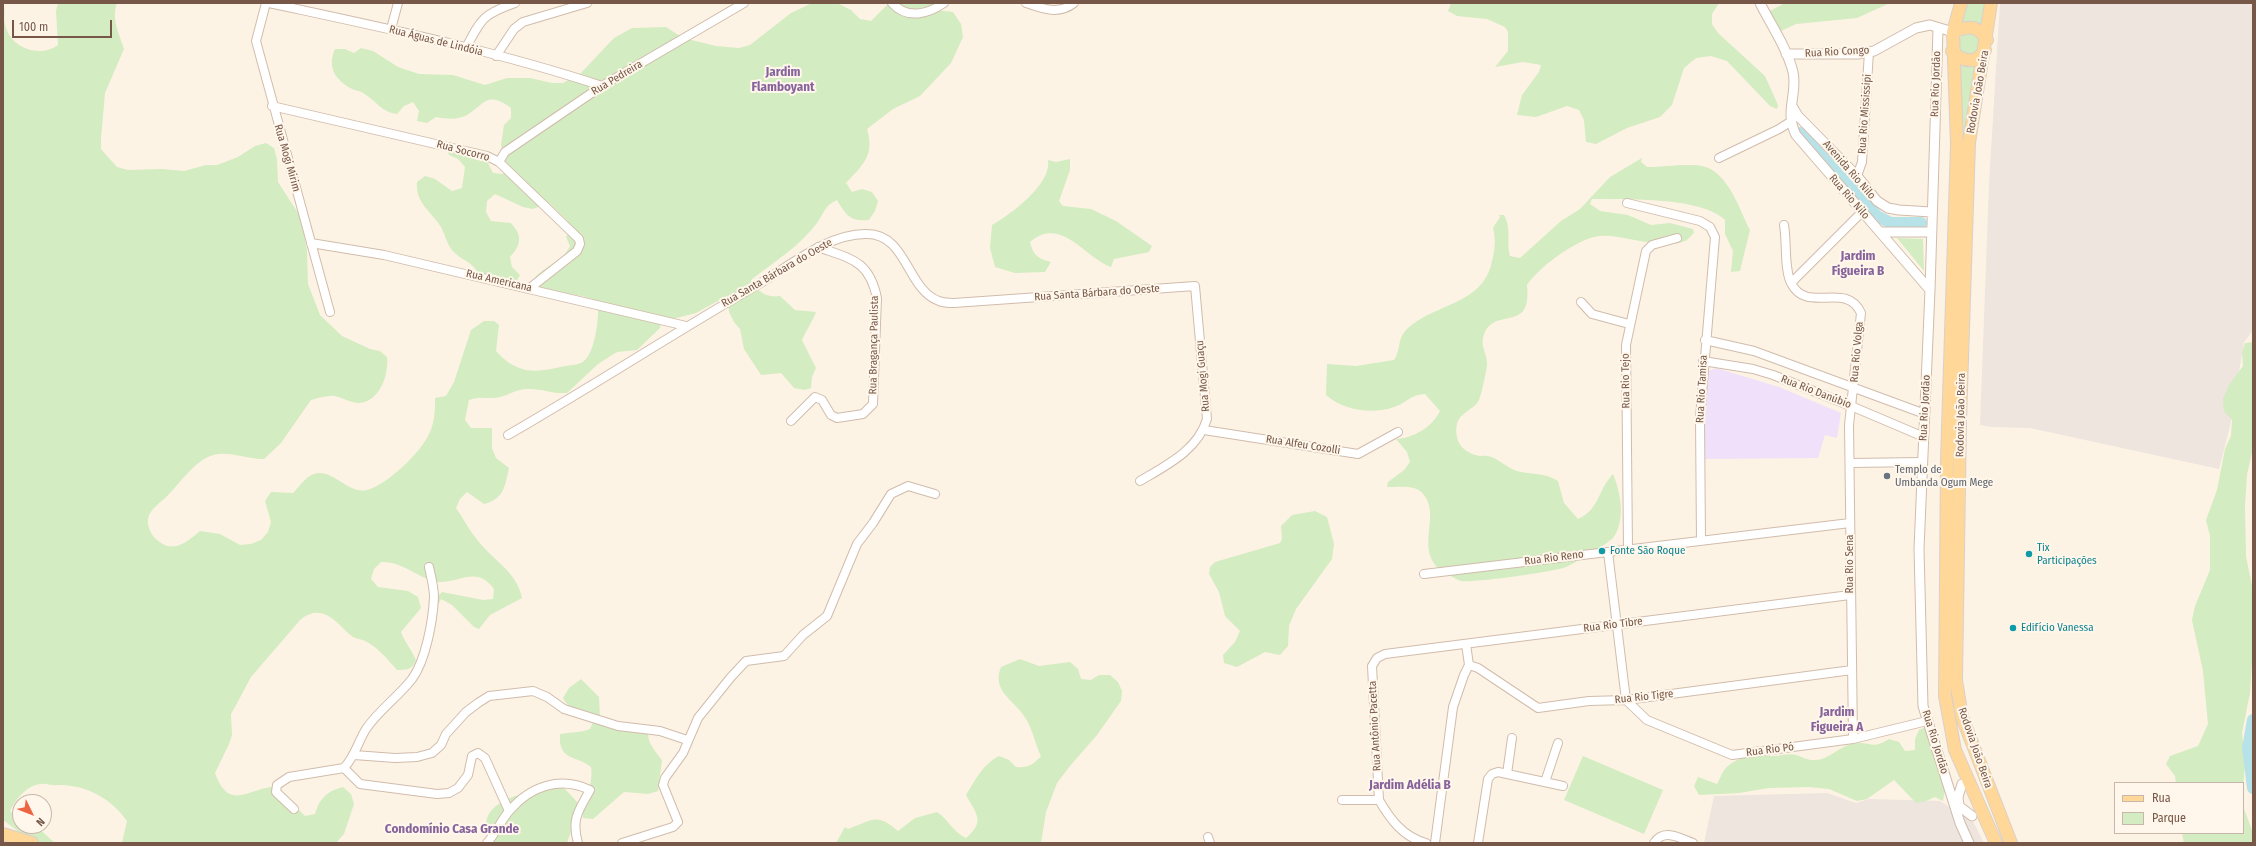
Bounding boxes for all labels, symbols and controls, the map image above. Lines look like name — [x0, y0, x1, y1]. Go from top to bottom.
scale bar — [14, 12, 114, 38]
text: 100 m — [19, 20, 48, 34]
street label: Rua Águas de Lindóia — [388, 23, 484, 59]
street label: Rua Rio Congo — [1804, 44, 1870, 60]
street label: Rodovia João Beira — [1964, 49, 1992, 135]
street label: Rua Rio Jordão — [1928, 51, 1944, 117]
street label: Rua Pedreira — [589, 58, 645, 98]
district label: Jardim Flamboyant — [751, 64, 815, 95]
street label: Rua Rio Mississipi — [1856, 74, 1874, 154]
street label: Rua Mogi Mirim — [271, 123, 303, 193]
street label: Rua Socorro — [435, 138, 491, 164]
street label: Avenida Rio Nilo — [1820, 138, 1878, 202]
street label: Rua Rio Nilo — [1826, 172, 1872, 222]
street label: Rua Santa Bárbara do Oeste — [719, 236, 835, 310]
district label: Jardim Figueira B — [1832, 248, 1884, 279]
street label: Rua Americana — [465, 267, 533, 295]
street label: Rua Santa Bárbara do Oeste — [1034, 282, 1160, 304]
street label: Rua Bragança Paulista — [867, 295, 881, 395]
street label: Rua Rio Volga — [1848, 321, 1866, 383]
street label: Rua Mogi Guaçu — [1193, 340, 1213, 412]
street label: Rua Rio Tejo — [1619, 353, 1633, 409]
street label: Rua Rio Tamisa — [1694, 355, 1710, 423]
street label: Rua Rio Danúbio — [1779, 372, 1853, 412]
street label: Rodovia João Beira — [1954, 373, 1968, 457]
street label: Rua Rio Jordão — [1917, 375, 1933, 441]
street label: Rua Alfeu Cozolli — [1265, 433, 1341, 457]
place label: Templo de Umbanda Ogum Mege — [1895, 463, 1993, 489]
marker: Templo de Umbanda Ogum Mege — [1882, 471, 1892, 481]
street label: Rua Rio Sena — [1843, 535, 1857, 593]
place label: Tix Participações — [2037, 541, 2097, 567]
place label: Fonte São Roque — [1610, 544, 1685, 558]
marker: Fonte São Roque — [1597, 546, 1607, 556]
street label: Rua Rio Reno — [1524, 548, 1584, 568]
marker: Tix Participações — [2024, 549, 2034, 559]
street label: Rua Rio Tibre — [1583, 615, 1643, 635]
place label: Edifício Vanessa — [2021, 621, 2094, 635]
marker: Edifício Vanessa — [2008, 623, 2018, 633]
street label: Rua Antônio Pacetta — [1366, 680, 1384, 772]
street label: Rua Rio Tigre — [1614, 687, 1674, 707]
district label: Jardim Figueira A — [1811, 704, 1863, 735]
street label: Rodovia João Beira — [1955, 706, 1995, 790]
street label: Rua Rio Jordão — [1919, 708, 1951, 776]
street label: Rua Rio Pó — [1745, 741, 1795, 759]
district label: Jardim Adélia B — [1369, 777, 1451, 793]
legend — [2114, 782, 2244, 834]
text: Rua — [2152, 791, 2171, 805]
north arrow — [12, 794, 52, 834]
text: Parque — [2152, 811, 2186, 825]
text: N — [33, 815, 47, 829]
district label: Condomínio Casa Grande — [385, 821, 519, 837]

